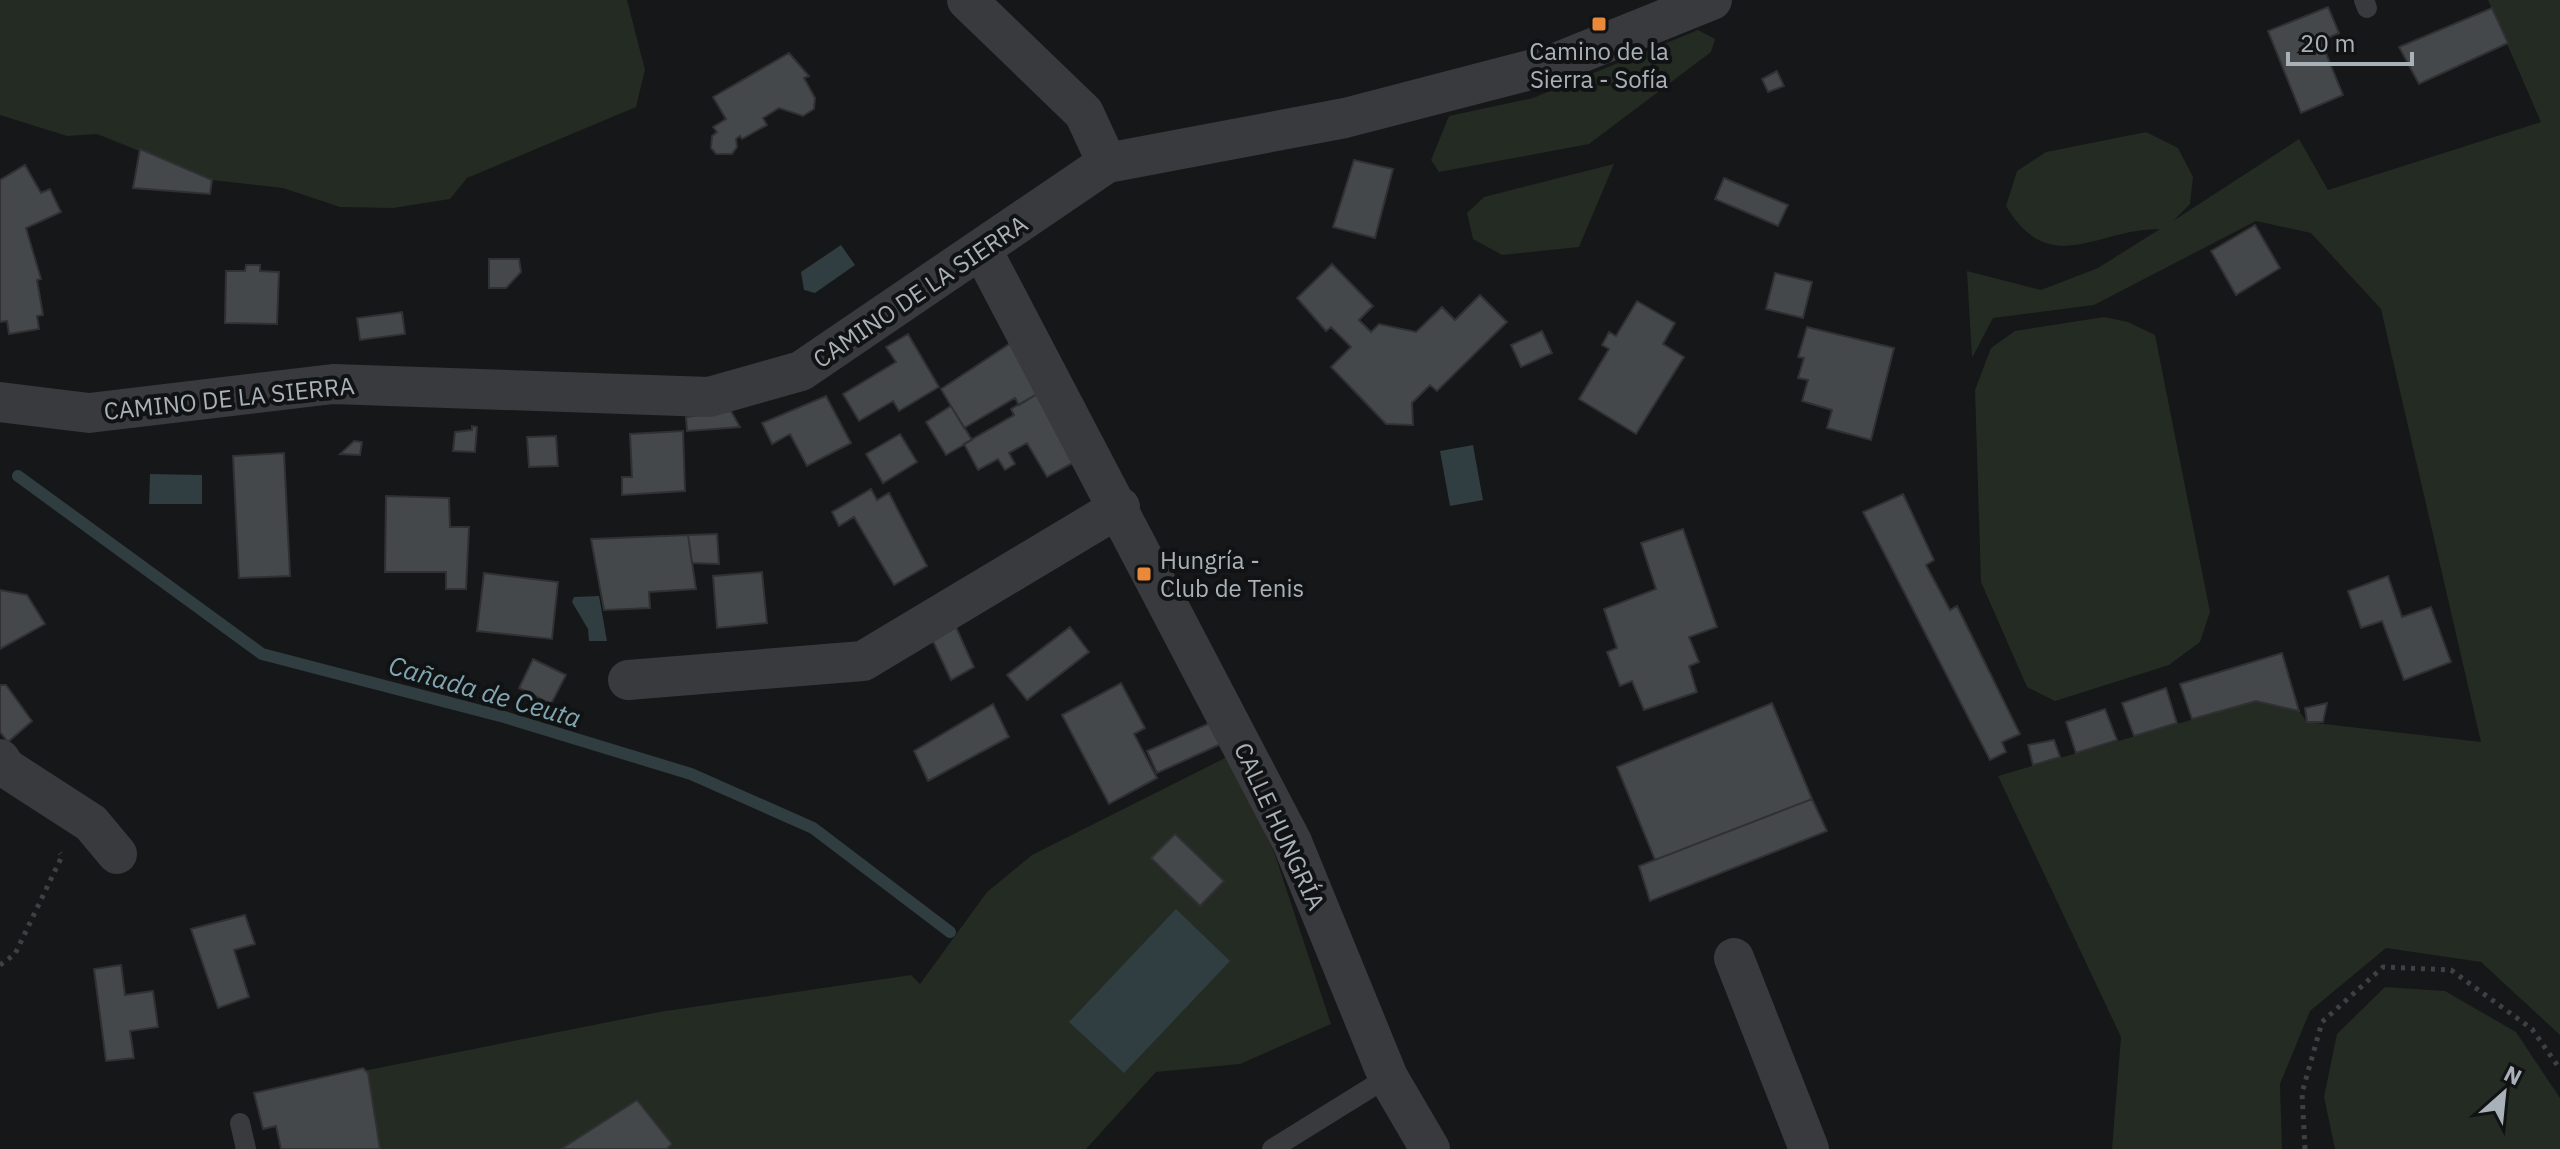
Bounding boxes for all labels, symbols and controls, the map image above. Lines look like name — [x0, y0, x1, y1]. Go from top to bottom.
marker: Camino de la Sierra - Sofía — [1590, 15, 1608, 33]
scale bar — [2288, 16, 2412, 66]
text: 20 m — [2300, 27, 2355, 59]
place label: Camino de la Sierra - Sofía — [1529, 35, 1669, 95]
street label: CAMINO DE LA SIERRA — [807, 207, 1033, 375]
street label: CAMINO DE LA SIERRA — [102, 369, 356, 427]
place label: Hungría - Club de Tenis — [1160, 544, 1304, 604]
marker: Hungría - Club de Tenis — [1135, 565, 1153, 583]
water label: Cañada de Ceuta — [385, 647, 585, 735]
street label: CALLE HUNGRÍA — [1227, 737, 1333, 915]
north arrow — [2464, 1053, 2544, 1133]
text: N — [2500, 1058, 2527, 1091]

